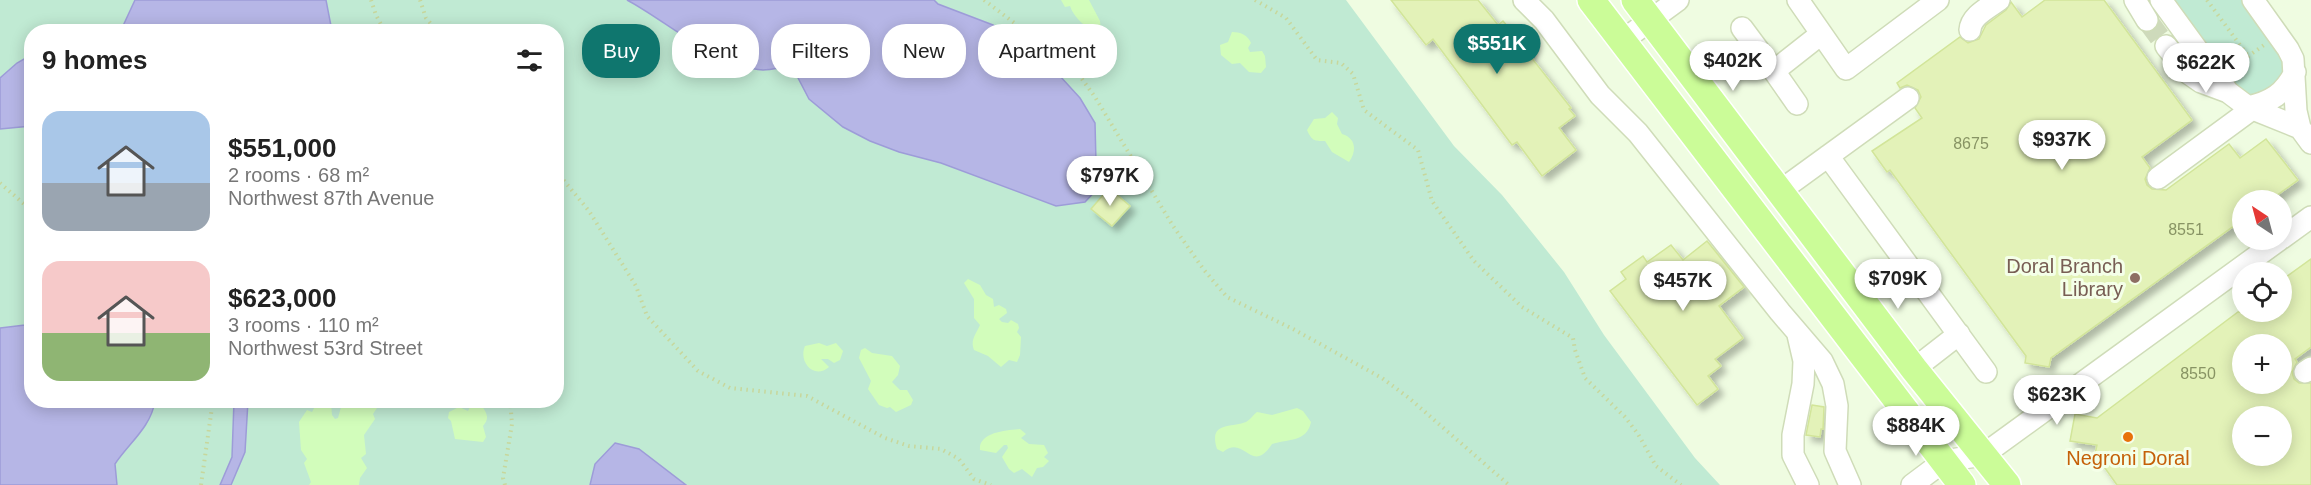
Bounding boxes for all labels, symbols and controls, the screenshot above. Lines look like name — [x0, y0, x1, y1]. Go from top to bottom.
chip: Buy — [582, 24, 660, 78]
chip: Rent — [672, 24, 759, 78]
chip: Filters — [771, 24, 870, 78]
chip: New — [882, 24, 966, 78]
chip: Apartment — [978, 24, 1117, 78]
pin: $551K — [1455, 24, 1539, 75]
text: $551K — [1468, 32, 1526, 54]
pin: $402K — [1691, 41, 1775, 92]
pin: $622K — [2164, 43, 2248, 94]
icon: filters — [513, 44, 546, 77]
text: 9 homes — [42, 45, 148, 75]
text: $402K — [1704, 49, 1762, 71]
text: $622K — [2177, 51, 2235, 73]
pin: $937K — [2020, 120, 2104, 171]
text: $937K — [2033, 128, 2091, 150]
text: $551,000 — [228, 133, 336, 163]
icon: home — [90, 135, 162, 207]
house number: 8675 — [1953, 135, 1989, 152]
pin: $797K — [1068, 156, 1152, 207]
text: 2 rooms · 68 m² — [228, 164, 369, 186]
text: $797K — [1081, 164, 1139, 186]
text: Northwest 87th Avenue — [228, 187, 434, 209]
north arrow — [2232, 190, 2292, 250]
map controls — [2232, 190, 2292, 466]
house number: 8551 — [2168, 221, 2204, 238]
place label: Doral Branch Library — [2006, 255, 2123, 300]
pin: $709K — [1856, 259, 1940, 310]
pin: $457K — [1641, 261, 1725, 312]
button: locate — [2232, 262, 2292, 322]
text: $709K — [1869, 267, 1927, 289]
text: $457K — [1654, 269, 1712, 291]
marker: Doral Branch Library — [2128, 271, 2142, 285]
text: $623,000 — [228, 283, 336, 313]
icon: home — [90, 285, 162, 357]
text: 3 rooms · 110 m² — [228, 314, 379, 336]
button: + — [2232, 334, 2292, 394]
text: Northwest 53rd Street — [228, 337, 423, 359]
house number: 8550 — [2180, 365, 2216, 382]
pin: $623K — [2015, 375, 2099, 426]
text: $623K — [2028, 383, 2086, 405]
pin: $884K — [1874, 406, 1958, 457]
button: − — [2232, 406, 2292, 466]
text: $884K — [1887, 414, 1945, 436]
marker: Negroni Doral — [2121, 430, 2135, 444]
place label: Negroni Doral — [2066, 447, 2190, 469]

